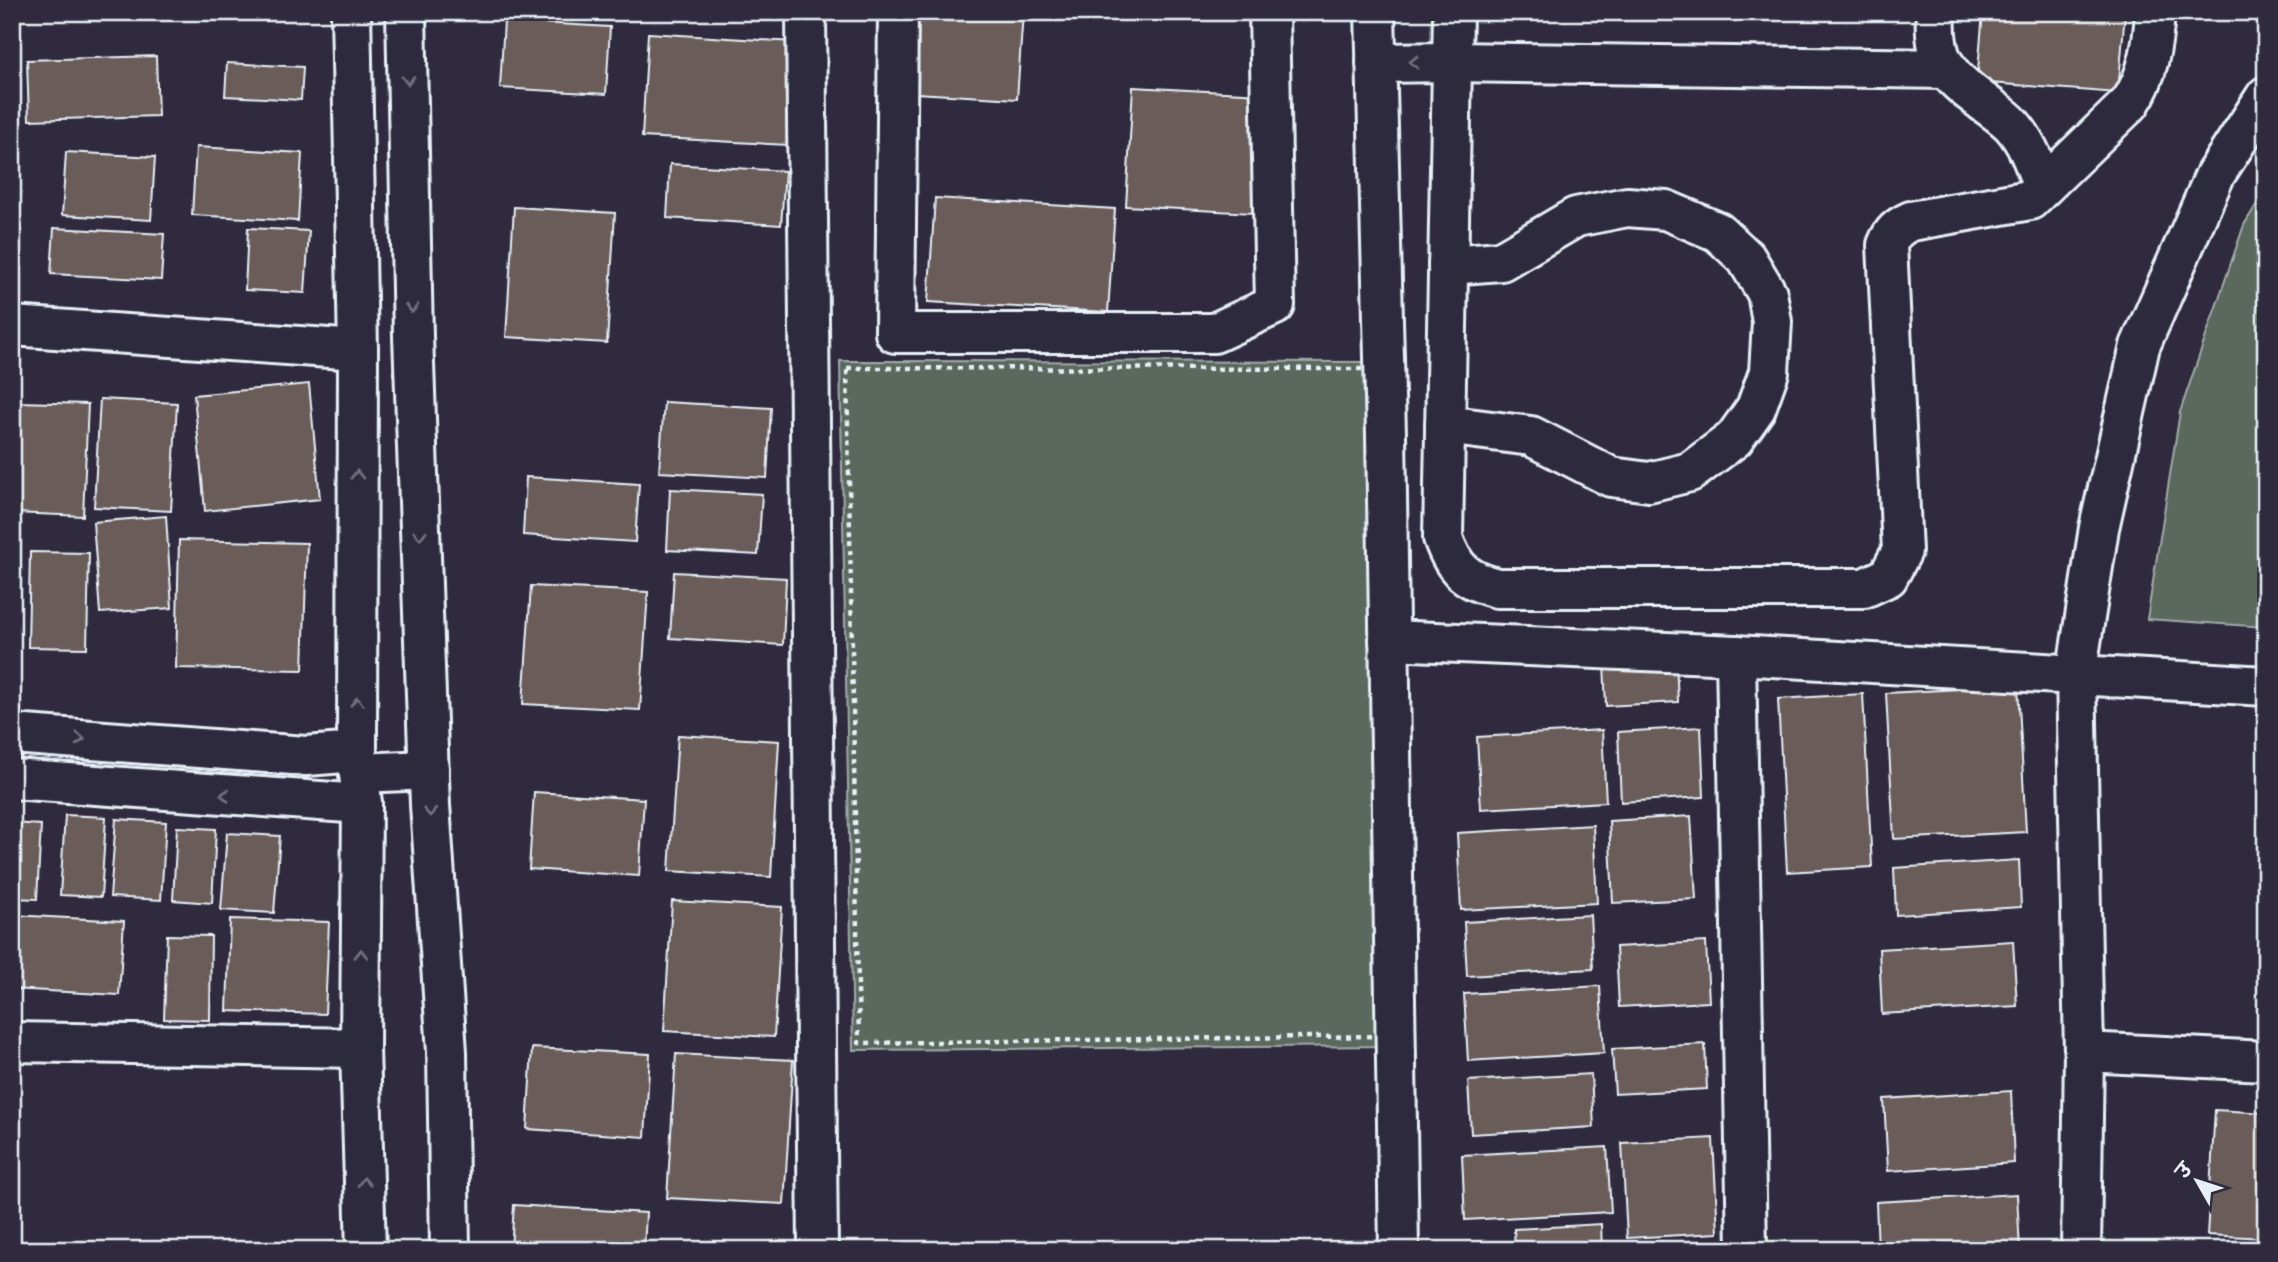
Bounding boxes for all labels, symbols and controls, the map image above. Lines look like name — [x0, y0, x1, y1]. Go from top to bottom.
one-way arrow — [1408, 55, 1419, 70]
one-way arrow — [400, 75, 415, 86]
one-way arrow — [404, 303, 420, 314]
one-way arrow — [350, 469, 365, 480]
one-way arrow — [412, 531, 428, 541]
one-way arrow — [349, 697, 365, 707]
one-way arrow — [75, 731, 86, 746]
one-way arrow — [219, 787, 230, 802]
one-way arrow — [423, 806, 438, 817]
one-way arrow — [353, 948, 369, 959]
north arrow — [2162, 1146, 2232, 1216]
text: उ — [2170, 1157, 2199, 1185]
one-way arrow — [356, 1176, 372, 1186]

